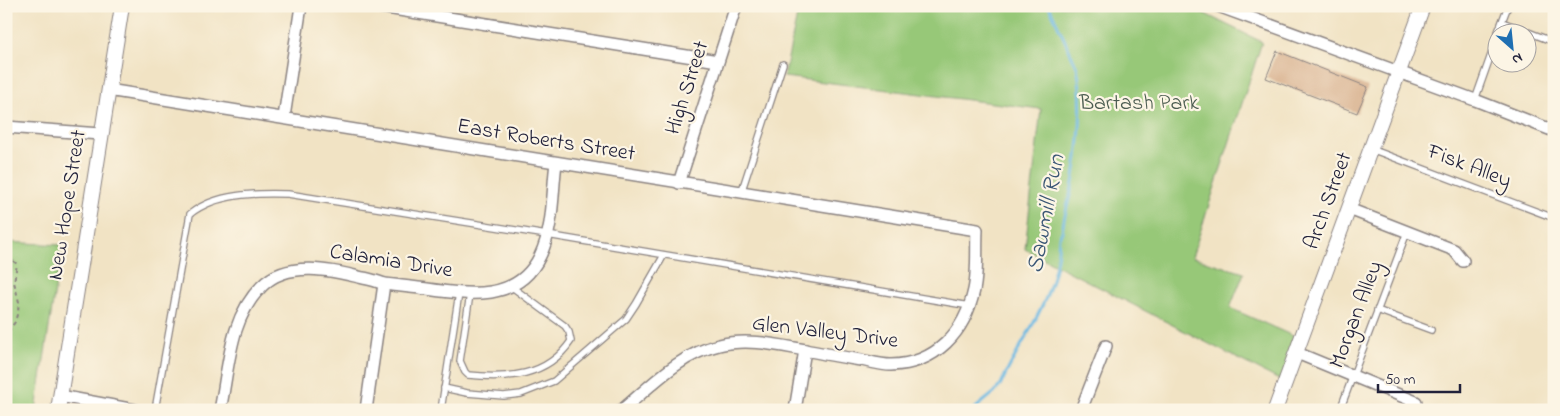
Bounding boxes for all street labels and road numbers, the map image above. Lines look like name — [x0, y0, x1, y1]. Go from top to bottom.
street label: High Street — [658, 36, 719, 139]
street label: East Roberts Street — [455, 111, 638, 171]
street label: New Hope Street — [40, 127, 96, 282]
street label: Fisk Alley — [1421, 136, 1516, 199]
street label: Arch Street — [1297, 147, 1362, 254]
street label: Calamia Drive — [327, 237, 455, 288]
street label: Morgan Alley — [1322, 257, 1393, 374]
street label: Glen Valley Drive — [750, 308, 900, 359]

